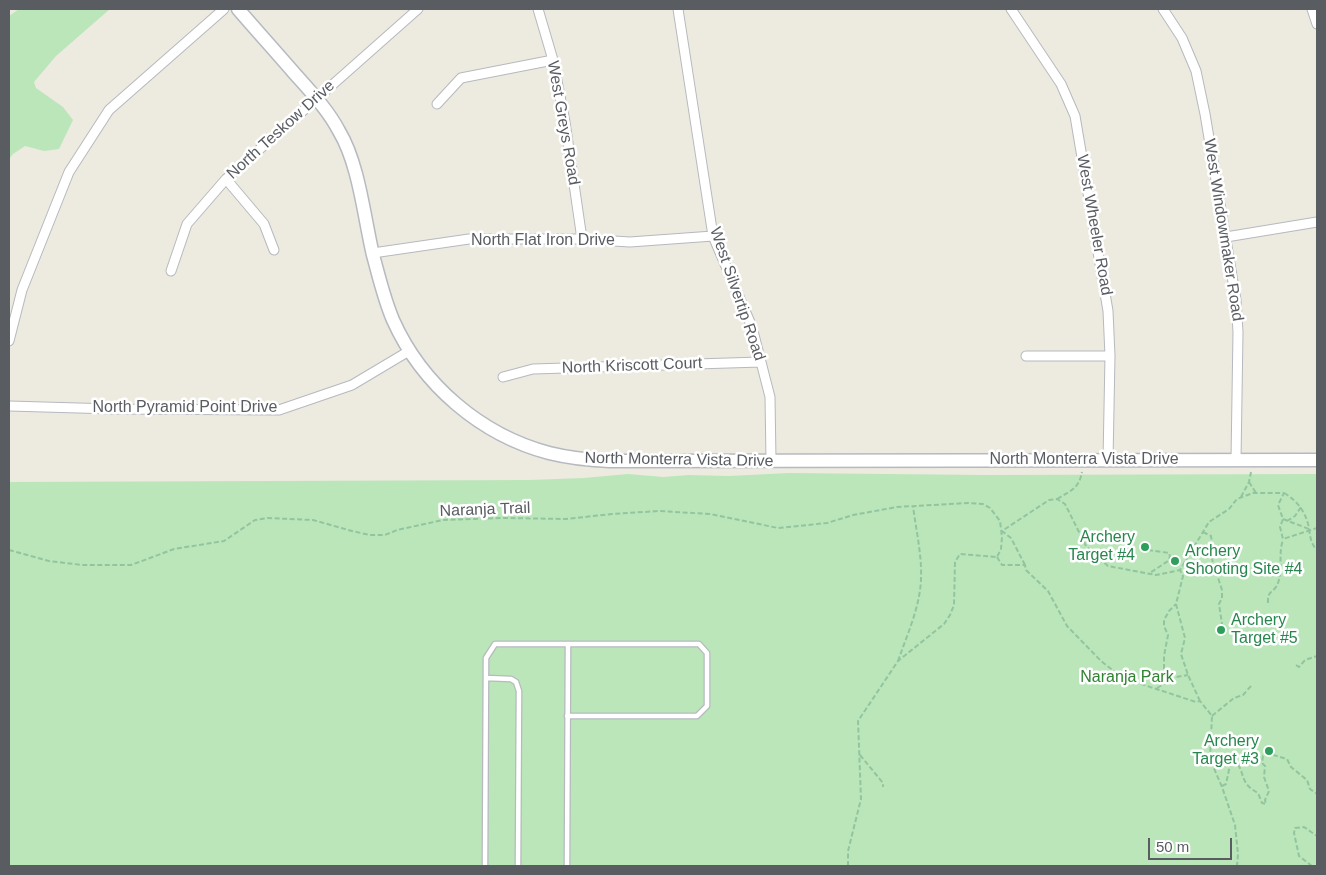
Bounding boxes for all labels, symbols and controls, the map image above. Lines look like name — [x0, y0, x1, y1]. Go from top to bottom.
street label: West Greys Road — [543, 59, 583, 187]
street label: North Teskow Drive — [223, 76, 339, 184]
street label: West Windowmaker Road — [1199, 137, 1247, 323]
street label: West Wheeler Road — [1072, 153, 1116, 297]
street label: West Silvertip Road — [705, 225, 769, 363]
street label: North Flat Iron Drive — [471, 231, 615, 251]
street label: North Kriscott Court — [561, 354, 703, 378]
street label: North Pyramid Point Drive — [93, 398, 277, 418]
street label: North Monterra Vista Drive — [584, 449, 774, 471]
street label: North Monterra Vista Drive — [989, 450, 1179, 470]
street label: Naranja Trail — [439, 499, 531, 521]
place label: Archery Target #4 — [1068, 528, 1135, 566]
marker: Archery Target #4 — [1139, 541, 1151, 553]
place label: Archery Shooting Site #4 — [1185, 542, 1302, 580]
marker: Archery Shooting Site #4 — [1169, 555, 1181, 567]
place label: Archery Target #5 — [1231, 611, 1298, 649]
marker: Archery Target #5 — [1215, 624, 1227, 636]
park label: Naranja Park — [1080, 668, 1174, 688]
place label: Archery Target #3 — [1192, 732, 1259, 770]
marker: Archery Target #3 — [1263, 745, 1275, 757]
scale bar — [1151, 828, 1235, 860]
text: 50 m — [1156, 838, 1189, 855]

